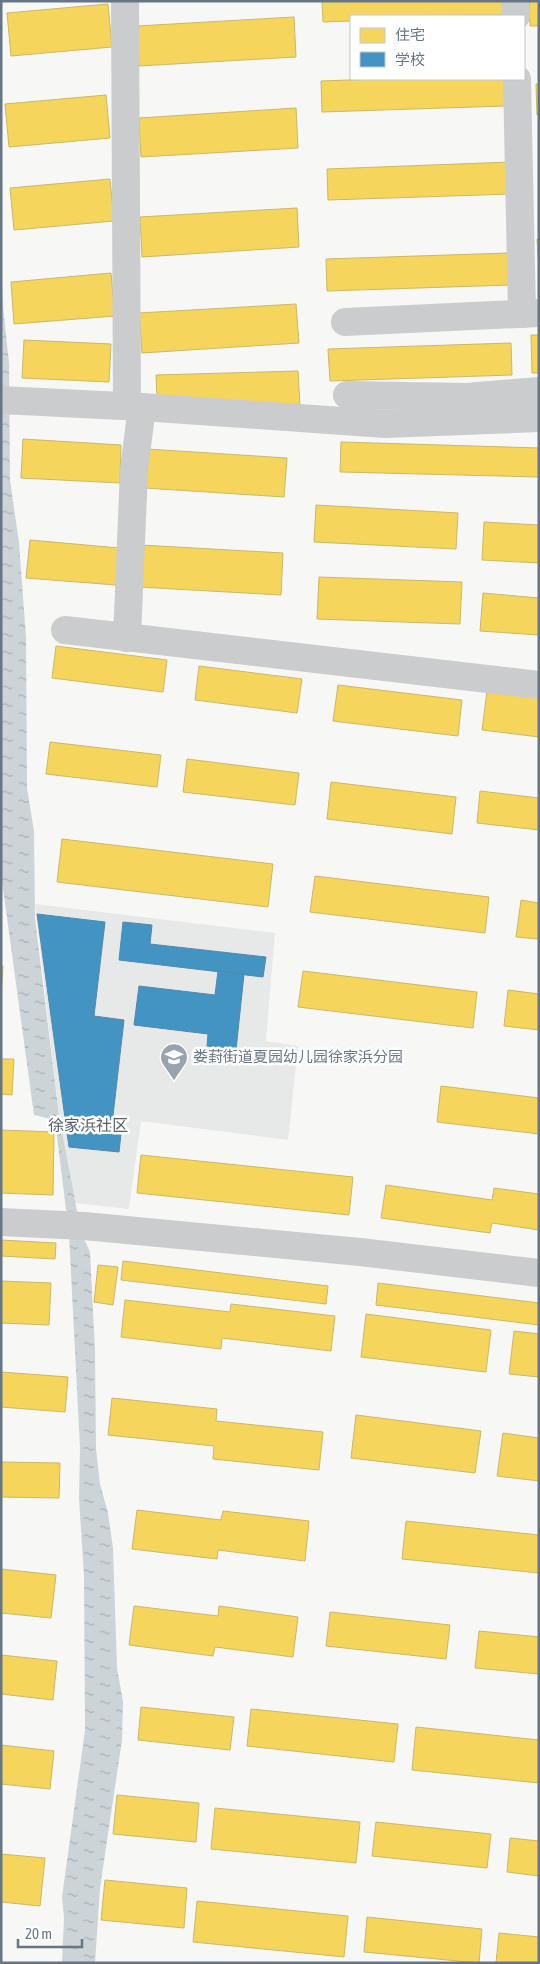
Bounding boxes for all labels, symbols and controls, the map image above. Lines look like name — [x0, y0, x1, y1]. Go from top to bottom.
legend — [350, 15, 525, 80]
text: 住宅 — [395, 26, 425, 43]
text: 学校 — [395, 51, 425, 68]
school or university icon: 娄葑街道夏园幼儿园徐家浜分园 — [159, 1042, 189, 1081]
place label: 娄葑街道夏园幼儿园徐家浜分园 — [193, 1048, 403, 1065]
district label: 徐家浜社区 — [48, 1116, 128, 1134]
scale bar — [18, 1916, 81, 1948]
text: 20 m — [25, 1925, 52, 1942]

